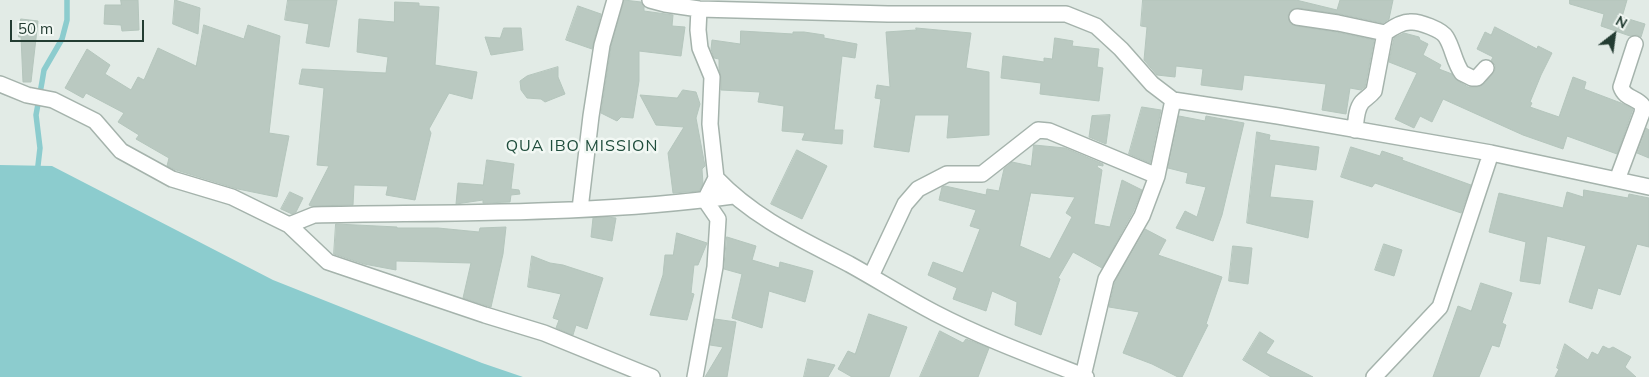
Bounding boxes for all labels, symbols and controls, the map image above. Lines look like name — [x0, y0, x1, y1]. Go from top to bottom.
scale bar — [12, 10, 146, 42]
north arrow — [1589, 10, 1639, 60]
text: N — [1612, 12, 1631, 32]
text: 50 m — [18, 19, 53, 38]
district label: QUA IBO MISSION — [504, 136, 660, 156]

